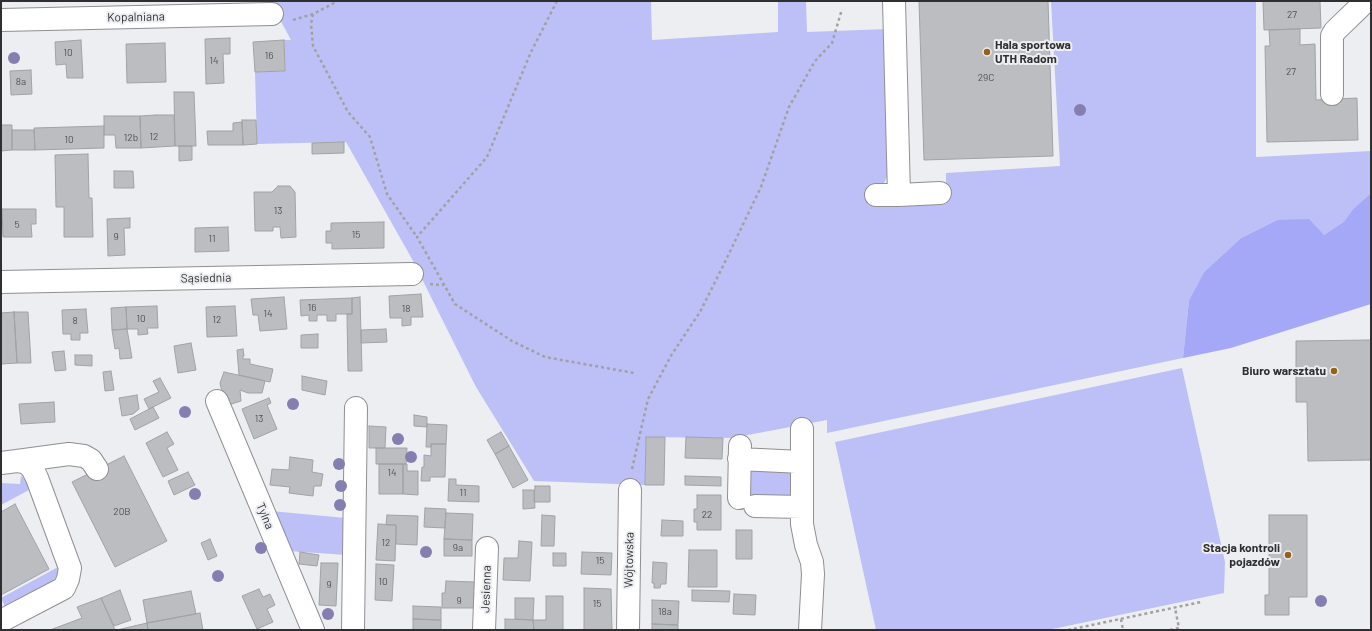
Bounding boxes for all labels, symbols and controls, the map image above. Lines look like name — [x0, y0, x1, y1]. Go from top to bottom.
street label: Kopalniana — [107, 9, 165, 25]
house number: 27 — [1287, 9, 1297, 21]
place label: Hala sportowa UTH Radom — [995, 38, 1071, 66]
house number: 10 — [63, 47, 73, 59]
marker: Hala sportowa UTH Radom — [982, 47, 992, 57]
house number: 16 — [265, 50, 273, 62]
house number: 14 — [209, 55, 219, 67]
house number: 27 — [1286, 66, 1296, 78]
house number: 29C — [978, 72, 994, 84]
house number: 8a — [16, 76, 26, 88]
house number: 12 — [150, 131, 158, 143]
house number: 12b — [124, 132, 138, 144]
house number: 10 — [64, 134, 74, 146]
house number: 13 — [274, 205, 282, 217]
house number: 5 — [14, 219, 20, 231]
house number: 15 — [352, 229, 360, 241]
house number: 9 — [113, 231, 119, 243]
house number: 11 — [208, 233, 216, 245]
street label: Sąsiednia — [181, 270, 231, 286]
house number: 16 — [308, 302, 316, 314]
house number: 18 — [402, 303, 410, 315]
house number: 14 — [263, 308, 273, 320]
house number: 10 — [136, 313, 146, 325]
house number: 12 — [213, 314, 221, 326]
house number: 8 — [72, 315, 78, 327]
place label: Biuro warsztatu — [1242, 364, 1326, 378]
marker: Biuro warsztatu — [1329, 366, 1339, 376]
house number: 13 — [255, 413, 263, 425]
house number: 14 — [387, 467, 397, 479]
house number: 11 — [459, 487, 467, 499]
street label: Tylna — [253, 501, 277, 531]
house number: 20B — [113, 506, 131, 518]
house number: 22 — [702, 509, 712, 521]
street label: Wójtowska — [621, 532, 637, 588]
house number: 12 — [382, 537, 390, 549]
place label: Stacja kontroli pojazdów — [1203, 541, 1280, 569]
house number: 9a — [453, 542, 463, 554]
marker: Stacja kontroli pojazdów — [1283, 550, 1293, 560]
house number: 15 — [596, 555, 604, 567]
street label: Jesienna — [478, 565, 494, 613]
house number: 10 — [378, 576, 388, 588]
house number: 9 — [326, 579, 332, 591]
house number: 9 — [456, 595, 462, 607]
house number: 15 — [593, 598, 601, 610]
house number: 18a — [658, 606, 672, 618]

